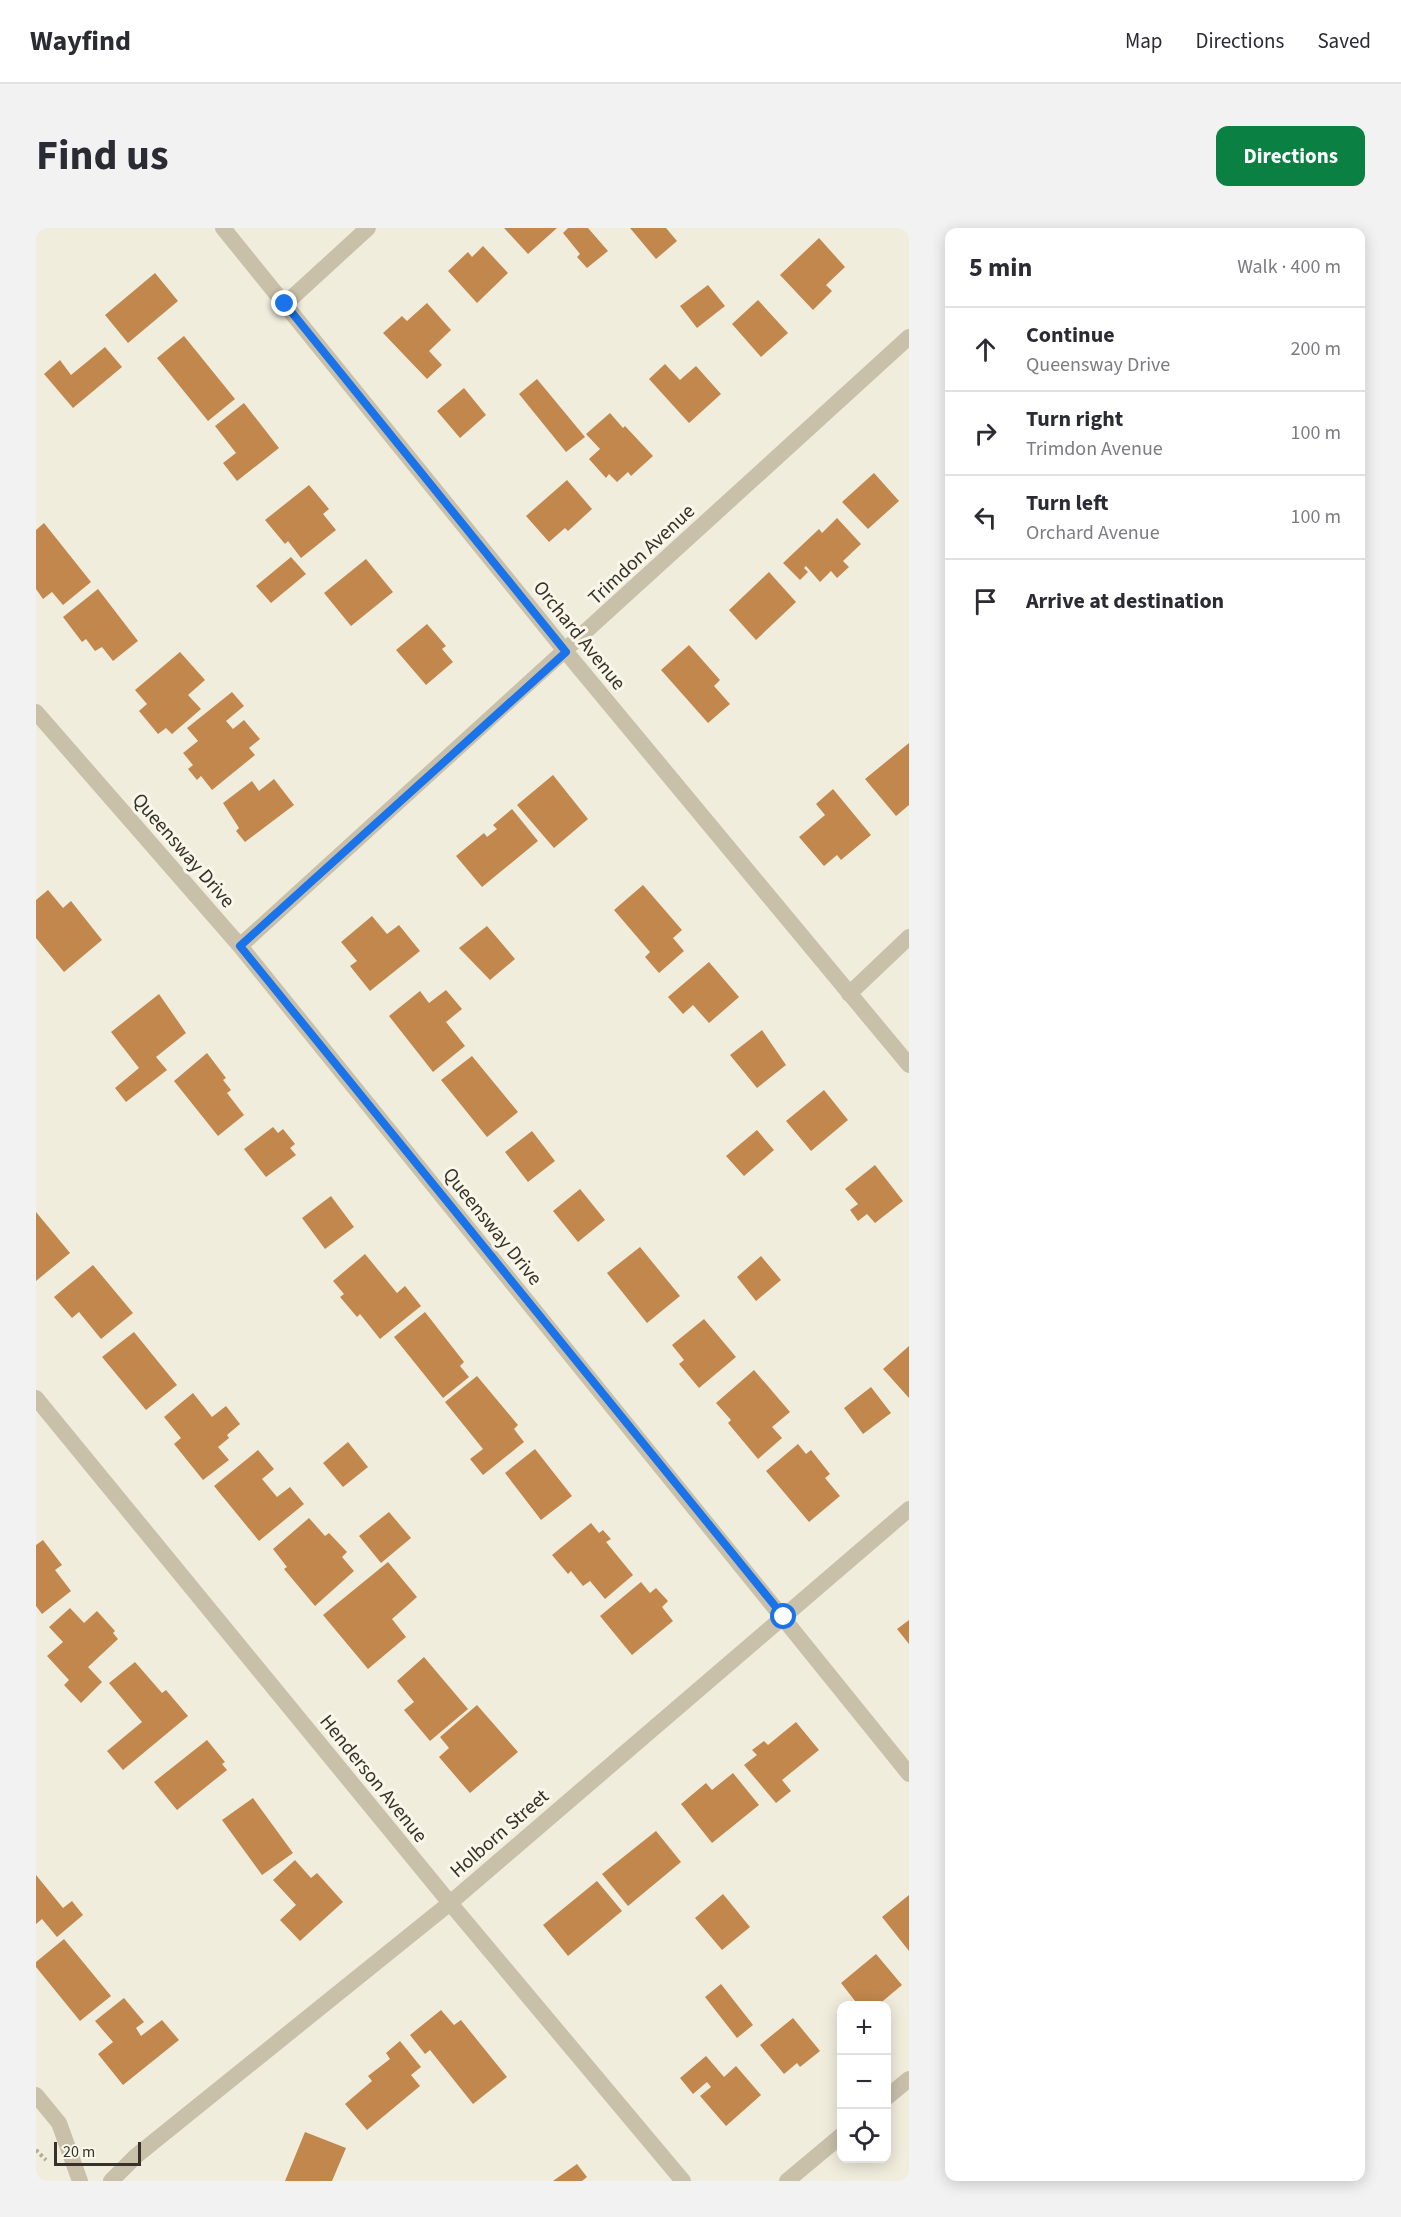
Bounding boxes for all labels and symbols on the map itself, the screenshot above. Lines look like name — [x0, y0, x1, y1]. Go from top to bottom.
route end — [271, 290, 297, 316]
street label: Trimdon Avenue — [582, 498, 701, 612]
street label: Orchard Avenue — [526, 575, 632, 696]
street label: Queensway Drive — [125, 787, 241, 914]
street label: Queensway Drive — [436, 1162, 549, 1292]
route start — [770, 1603, 796, 1629]
street label: Henderson Avenue — [313, 1709, 434, 1849]
street label: Holborn Street — [444, 1783, 555, 1885]
scale bar — [54, 2139, 141, 2166]

